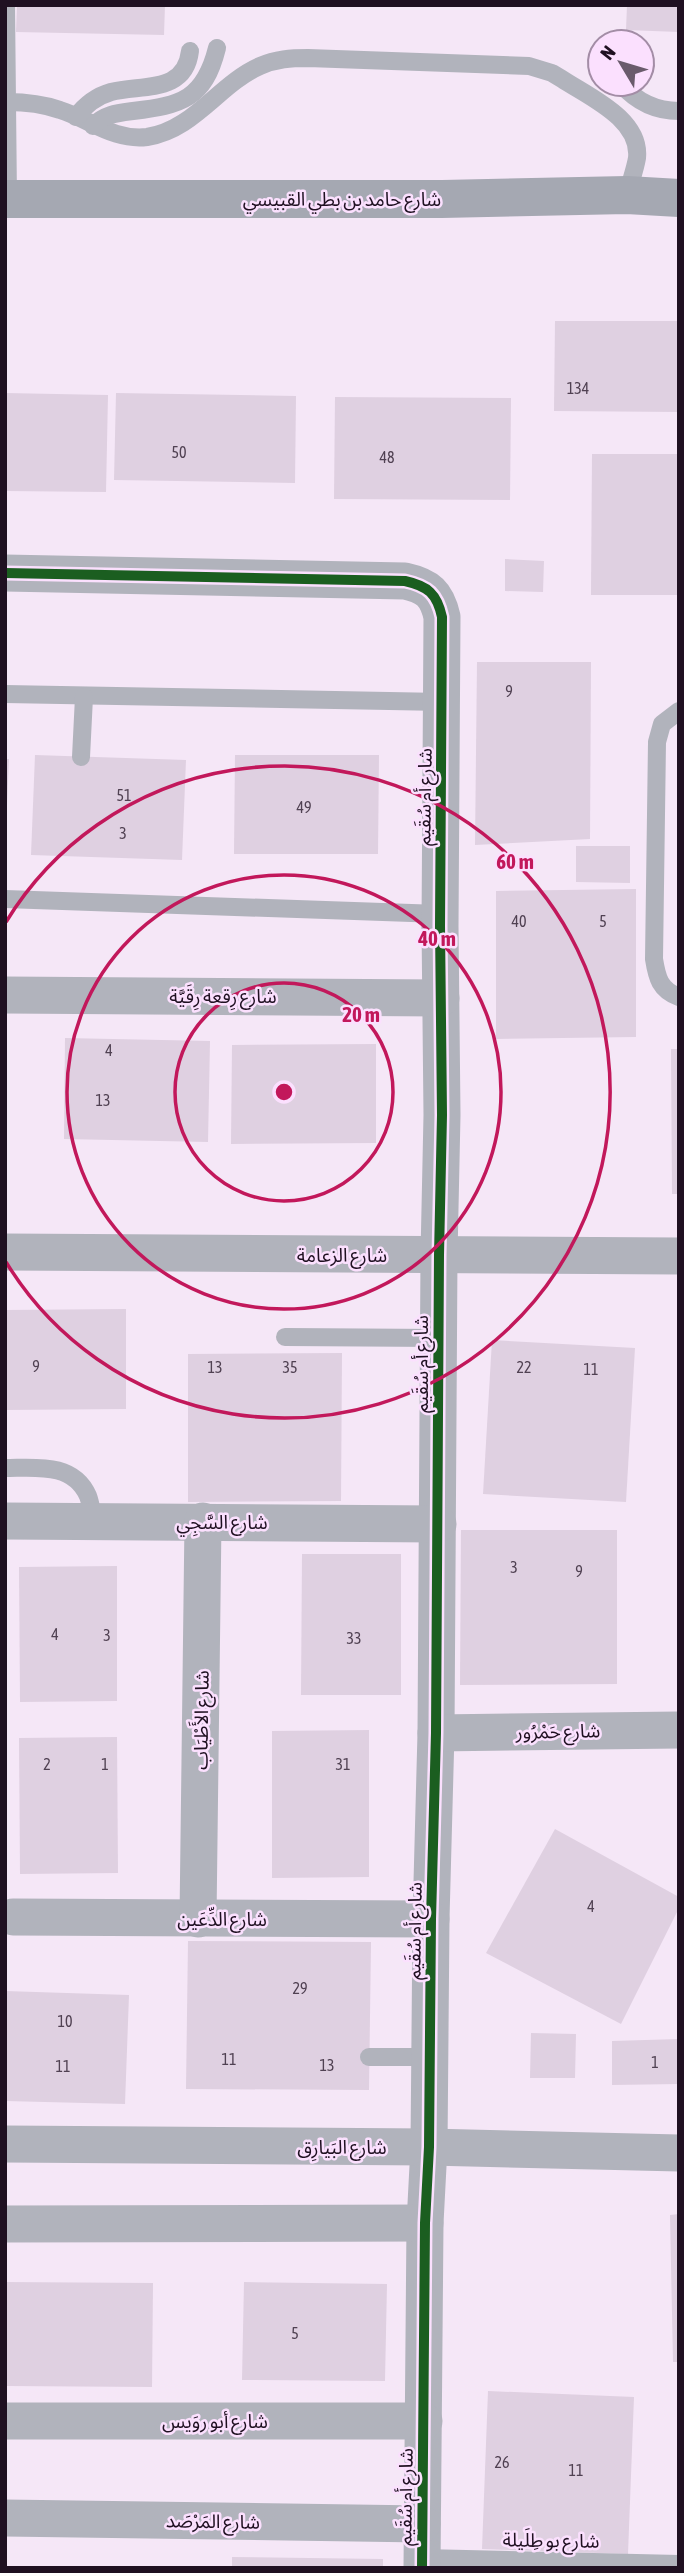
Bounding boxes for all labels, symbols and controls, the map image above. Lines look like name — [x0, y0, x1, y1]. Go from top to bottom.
north arrow — [586, 28, 656, 98]
text: N — [595, 41, 620, 64]
street label: شارع حامد بن بطي القبيسي — [243, 188, 441, 214]
house number: 134 — [567, 379, 589, 397]
house number: 50 — [171, 443, 187, 461]
house number: 48 — [379, 448, 395, 466]
house number: 9 — [505, 682, 513, 700]
street label: شارع أم سُقَيم — [412, 748, 440, 846]
house number: 51 — [116, 786, 132, 804]
house number: 49 — [296, 798, 312, 816]
house number: 3 — [119, 824, 127, 842]
text: 60 m — [496, 849, 534, 873]
house number: 40 — [511, 912, 527, 930]
house number: 5 — [599, 912, 607, 930]
text: 40 m — [417, 926, 456, 950]
street label: شارع رِقعة رِقَيَّة — [169, 984, 277, 1011]
text: 20 m — [342, 1002, 380, 1026]
house number: 4 — [105, 1041, 113, 1059]
centre of rings — [272, 1080, 296, 1104]
house number: 13 — [95, 1091, 111, 1109]
street label: شارع الزعامة — [297, 1244, 387, 1269]
street label: شارع أم سُقَيم — [410, 1315, 436, 1413]
house number: 9 — [32, 1357, 40, 1375]
house number: 13 — [207, 1358, 223, 1376]
house number: 35 — [282, 1358, 298, 1376]
house number: 22 — [516, 1358, 532, 1376]
house number: 11 — [583, 1360, 599, 1378]
street label: شارع السَّجِي — [176, 1511, 268, 1537]
house number: 3 — [510, 1558, 518, 1576]
house number: 9 — [575, 1562, 583, 1580]
house number: 4 — [51, 1625, 59, 1643]
house number: 3 — [103, 1626, 111, 1644]
house number: 33 — [346, 1629, 362, 1647]
street label: شارع الأَطْيَاب — [187, 1670, 216, 1770]
street label: شارع حَمْرُور — [514, 1719, 601, 1746]
house number: 2 — [43, 1755, 51, 1773]
house number: 1 — [101, 1755, 109, 1773]
house number: 31 — [335, 1755, 351, 1773]
street label: شارع أم سُقَيم — [402, 1882, 430, 1980]
house number: 4 — [587, 1897, 595, 1915]
street label: شارع الدِّعَين — [177, 1906, 267, 1933]
house number: 29 — [292, 1979, 308, 1997]
house number: 10 — [57, 2012, 73, 2030]
house number: 11 — [221, 2050, 237, 2068]
house number: 1 — [651, 2053, 659, 2071]
house number: 13 — [319, 2056, 335, 2074]
house number: 11 — [55, 2057, 71, 2075]
street label: شارع البَيارِق — [297, 2136, 387, 2162]
house number: 5 — [291, 2324, 299, 2342]
street label: شارع أبو روَيس — [162, 2410, 268, 2435]
street label: شارع أم سُقَيم — [393, 2448, 421, 2546]
house number: 26 — [494, 2453, 510, 2471]
house number: 11 — [568, 2461, 584, 2479]
street label: شارع المَرْصَد — [166, 2509, 260, 2536]
street label: شارع بو طِلَيلة — [502, 2527, 600, 2555]

